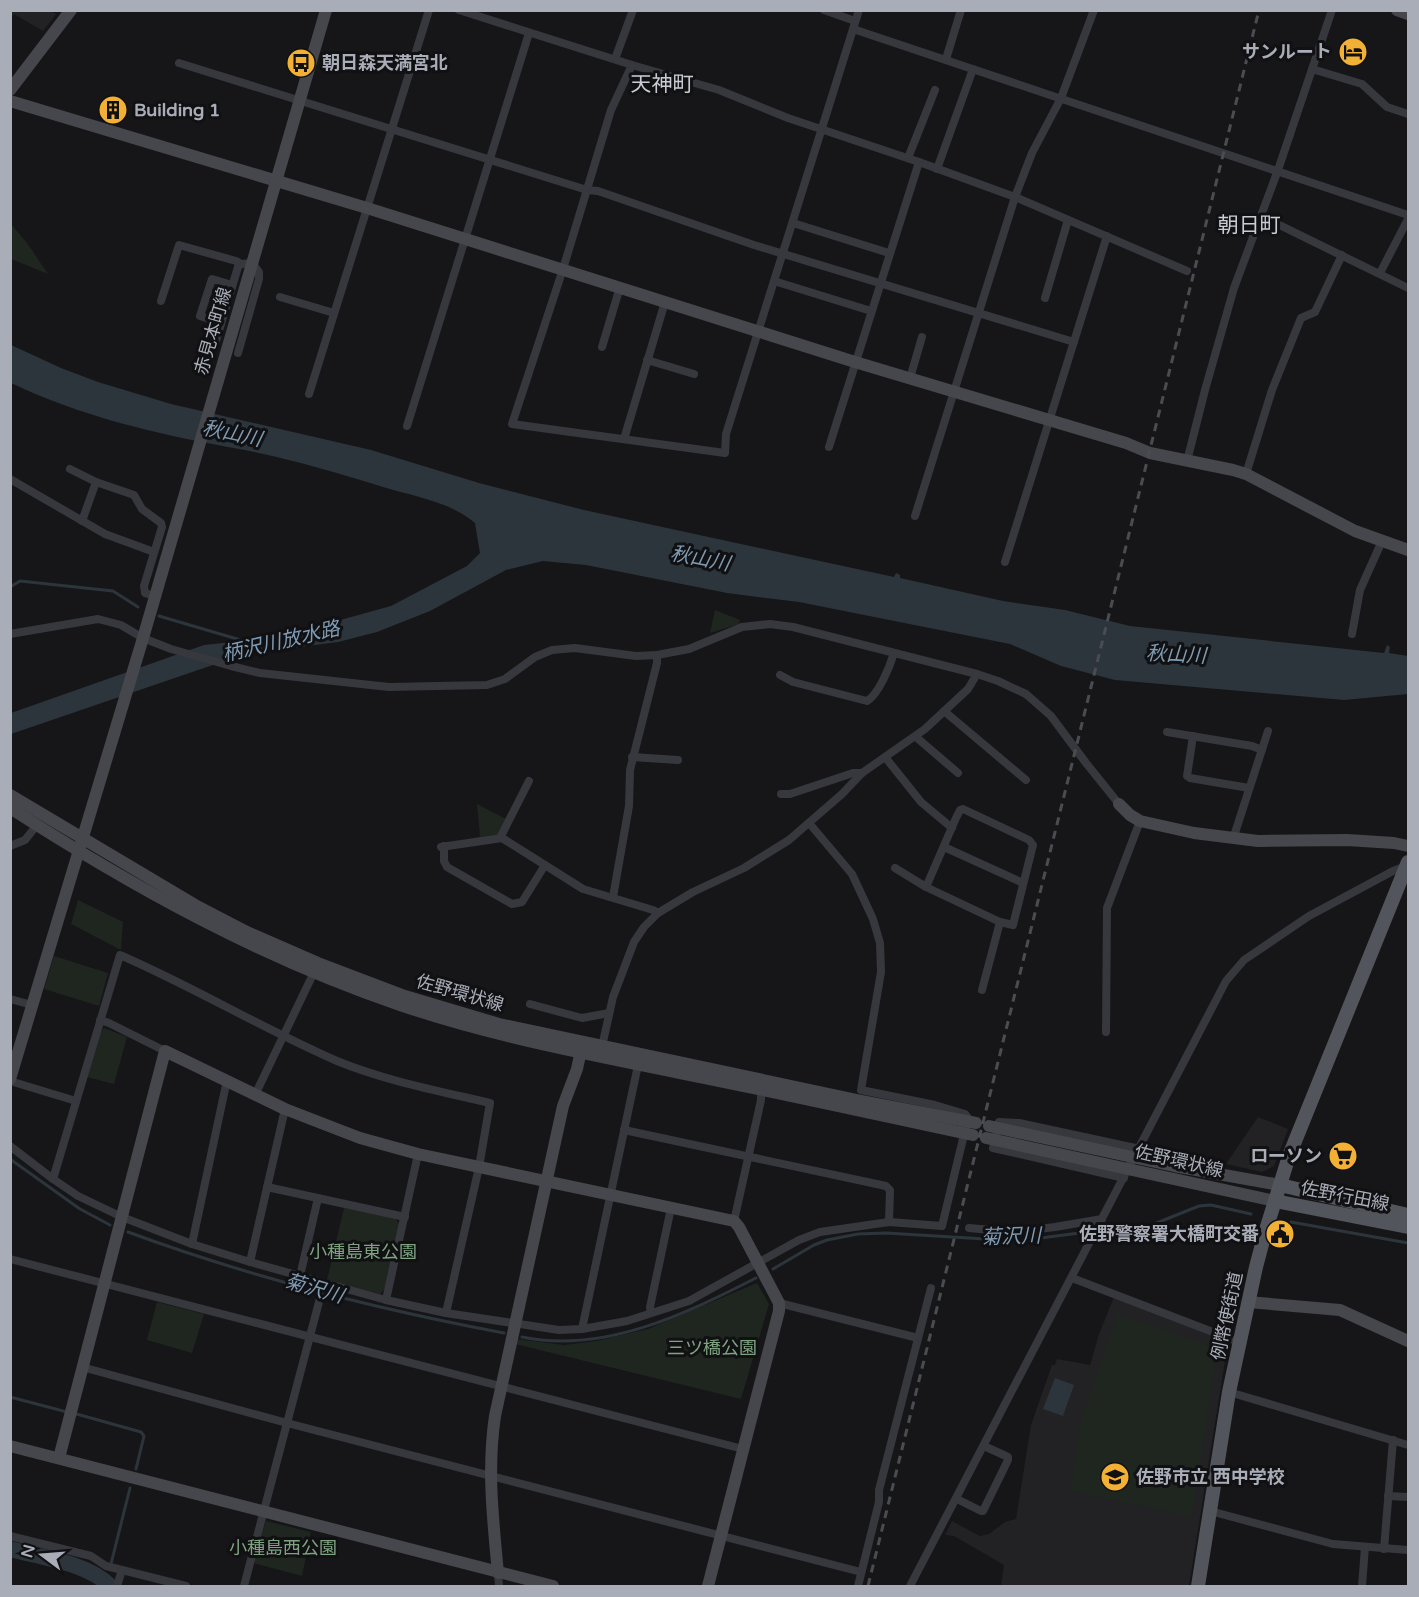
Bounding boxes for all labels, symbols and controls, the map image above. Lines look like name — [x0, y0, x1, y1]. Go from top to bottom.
hotel icon: サンルート — [1337, 36, 1369, 68]
place label: サンルート — [1242, 41, 1332, 63]
bus stop icon: 朝日森天満宮北 — [285, 47, 317, 79]
place label: 朝日森天満宮北 — [322, 52, 448, 74]
district label: 天神町 — [631, 72, 694, 97]
building icon: Building 1 — [97, 94, 129, 126]
place label: Building 1 — [134, 99, 220, 121]
district label: 朝日町 — [1218, 213, 1281, 238]
street label: 赤見本町線 — [190, 285, 236, 377]
water label: 秋山川 — [200, 416, 266, 452]
water label: 秋山川 — [668, 541, 734, 577]
water label: 柄沢川放水路 — [220, 616, 344, 667]
water label: 秋山川 — [1145, 641, 1209, 669]
street label: 佐野環状線 — [414, 970, 506, 1016]
street label: 佐野環状線 — [1133, 1140, 1225, 1182]
supermarket icon: ローソン — [1327, 1140, 1359, 1172]
place label: ローソン — [1250, 1145, 1322, 1167]
street label: 佐野行田線 — [1299, 1177, 1391, 1215]
public building icon: 佐野警察署大橋町交番 — [1264, 1218, 1296, 1250]
place label: 佐野警察署大橋町交番 — [1079, 1223, 1259, 1245]
water label: 菊沢川 — [981, 1224, 1043, 1250]
park label: 小種島東公園 — [309, 1241, 417, 1263]
water label: 菊沢川 — [282, 1269, 348, 1309]
street label: 例幣使街道 — [1207, 1270, 1247, 1362]
park label: 三ツ橋公園 — [667, 1337, 757, 1359]
school or university icon: 佐野市立 西中学校 — [1099, 1461, 1131, 1493]
place label: 佐野市立 西中学校 — [1136, 1466, 1285, 1488]
north arrow — [12, 1525, 72, 1585]
park label: 小種島西公園 — [229, 1537, 337, 1559]
text: N — [17, 1542, 40, 1560]

